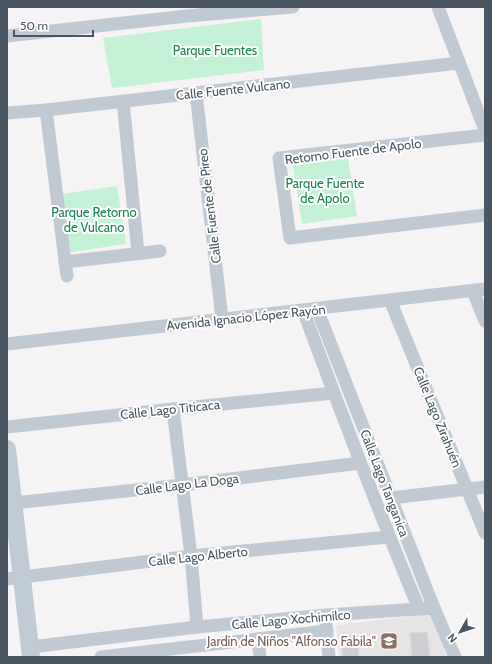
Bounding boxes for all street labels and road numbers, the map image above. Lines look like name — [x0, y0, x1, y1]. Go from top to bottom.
street label: Calle Fuente Vulcano — [175, 75, 291, 103]
street label: Retorno Fuente de Apolo — [284, 135, 422, 167]
street label: Calle Fuente de Pireo — [194, 148, 224, 264]
street label: Avenida Ignacio López Rayón — [166, 301, 326, 333]
street label: Calle Lago Zirahuén — [411, 364, 465, 470]
street label: Calle Lago Titicaca — [119, 396, 221, 422]
street label: Calle Lago Tanganica — [357, 427, 413, 540]
street label: Calle Lago La Doga — [134, 470, 240, 498]
street label: Calle Lago Alberto — [148, 543, 248, 569]
street label: Calle Lago Xochimilco — [231, 606, 351, 632]

